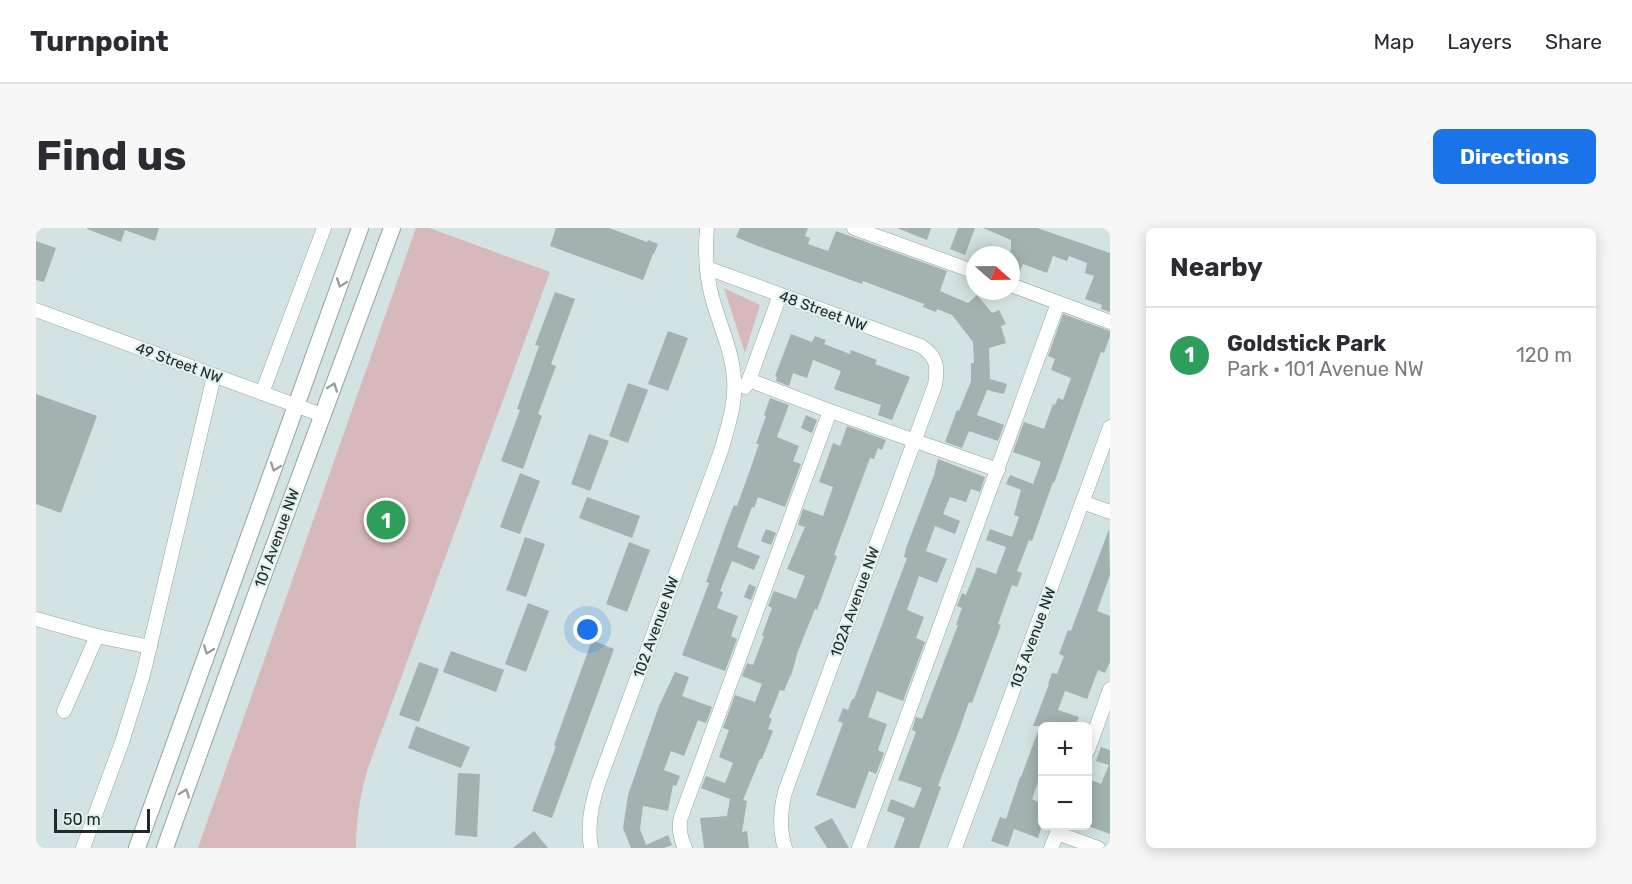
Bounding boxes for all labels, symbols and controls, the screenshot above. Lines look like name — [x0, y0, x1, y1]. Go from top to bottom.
text: Turnpoint — [30, 25, 169, 58]
text: Map — [1373, 29, 1414, 54]
text: Layers — [1447, 29, 1512, 54]
text: Share — [1545, 29, 1602, 54]
button: Directions — [1433, 129, 1596, 184]
text: Find us — [36, 131, 187, 181]
north arrow — [966, 246, 1020, 300]
text: Nearby — [1170, 252, 1263, 283]
one-way arrow — [335, 277, 348, 288]
street label: 48 Street NW — [777, 287, 869, 335]
text: Goldstick Park — [1227, 330, 1386, 357]
street label: 49 Street NW — [133, 339, 225, 387]
text: 1 — [1185, 343, 1194, 367]
text: 120 m — [1516, 343, 1572, 367]
text: Park · 101 Avenue NW — [1227, 357, 1424, 381]
one-way arrow — [326, 382, 338, 393]
one-way arrow — [269, 461, 282, 471]
street label: 101 Avenue NW — [251, 486, 303, 590]
pin: 1 — [366, 498, 406, 542]
street label: 102A Avenue NW — [827, 544, 883, 660]
street label: 102 Avenue NW — [629, 574, 683, 680]
street label: 103 Avenue NW — [1006, 585, 1060, 691]
your location — [573, 615, 602, 644]
one-way arrow — [203, 644, 216, 655]
map controls — [1038, 722, 1092, 830]
button: + — [1038, 722, 1092, 776]
button: − — [1038, 776, 1092, 830]
one-way arrow — [177, 788, 190, 799]
scale bar — [54, 806, 150, 834]
text: 50 m — [63, 810, 101, 829]

